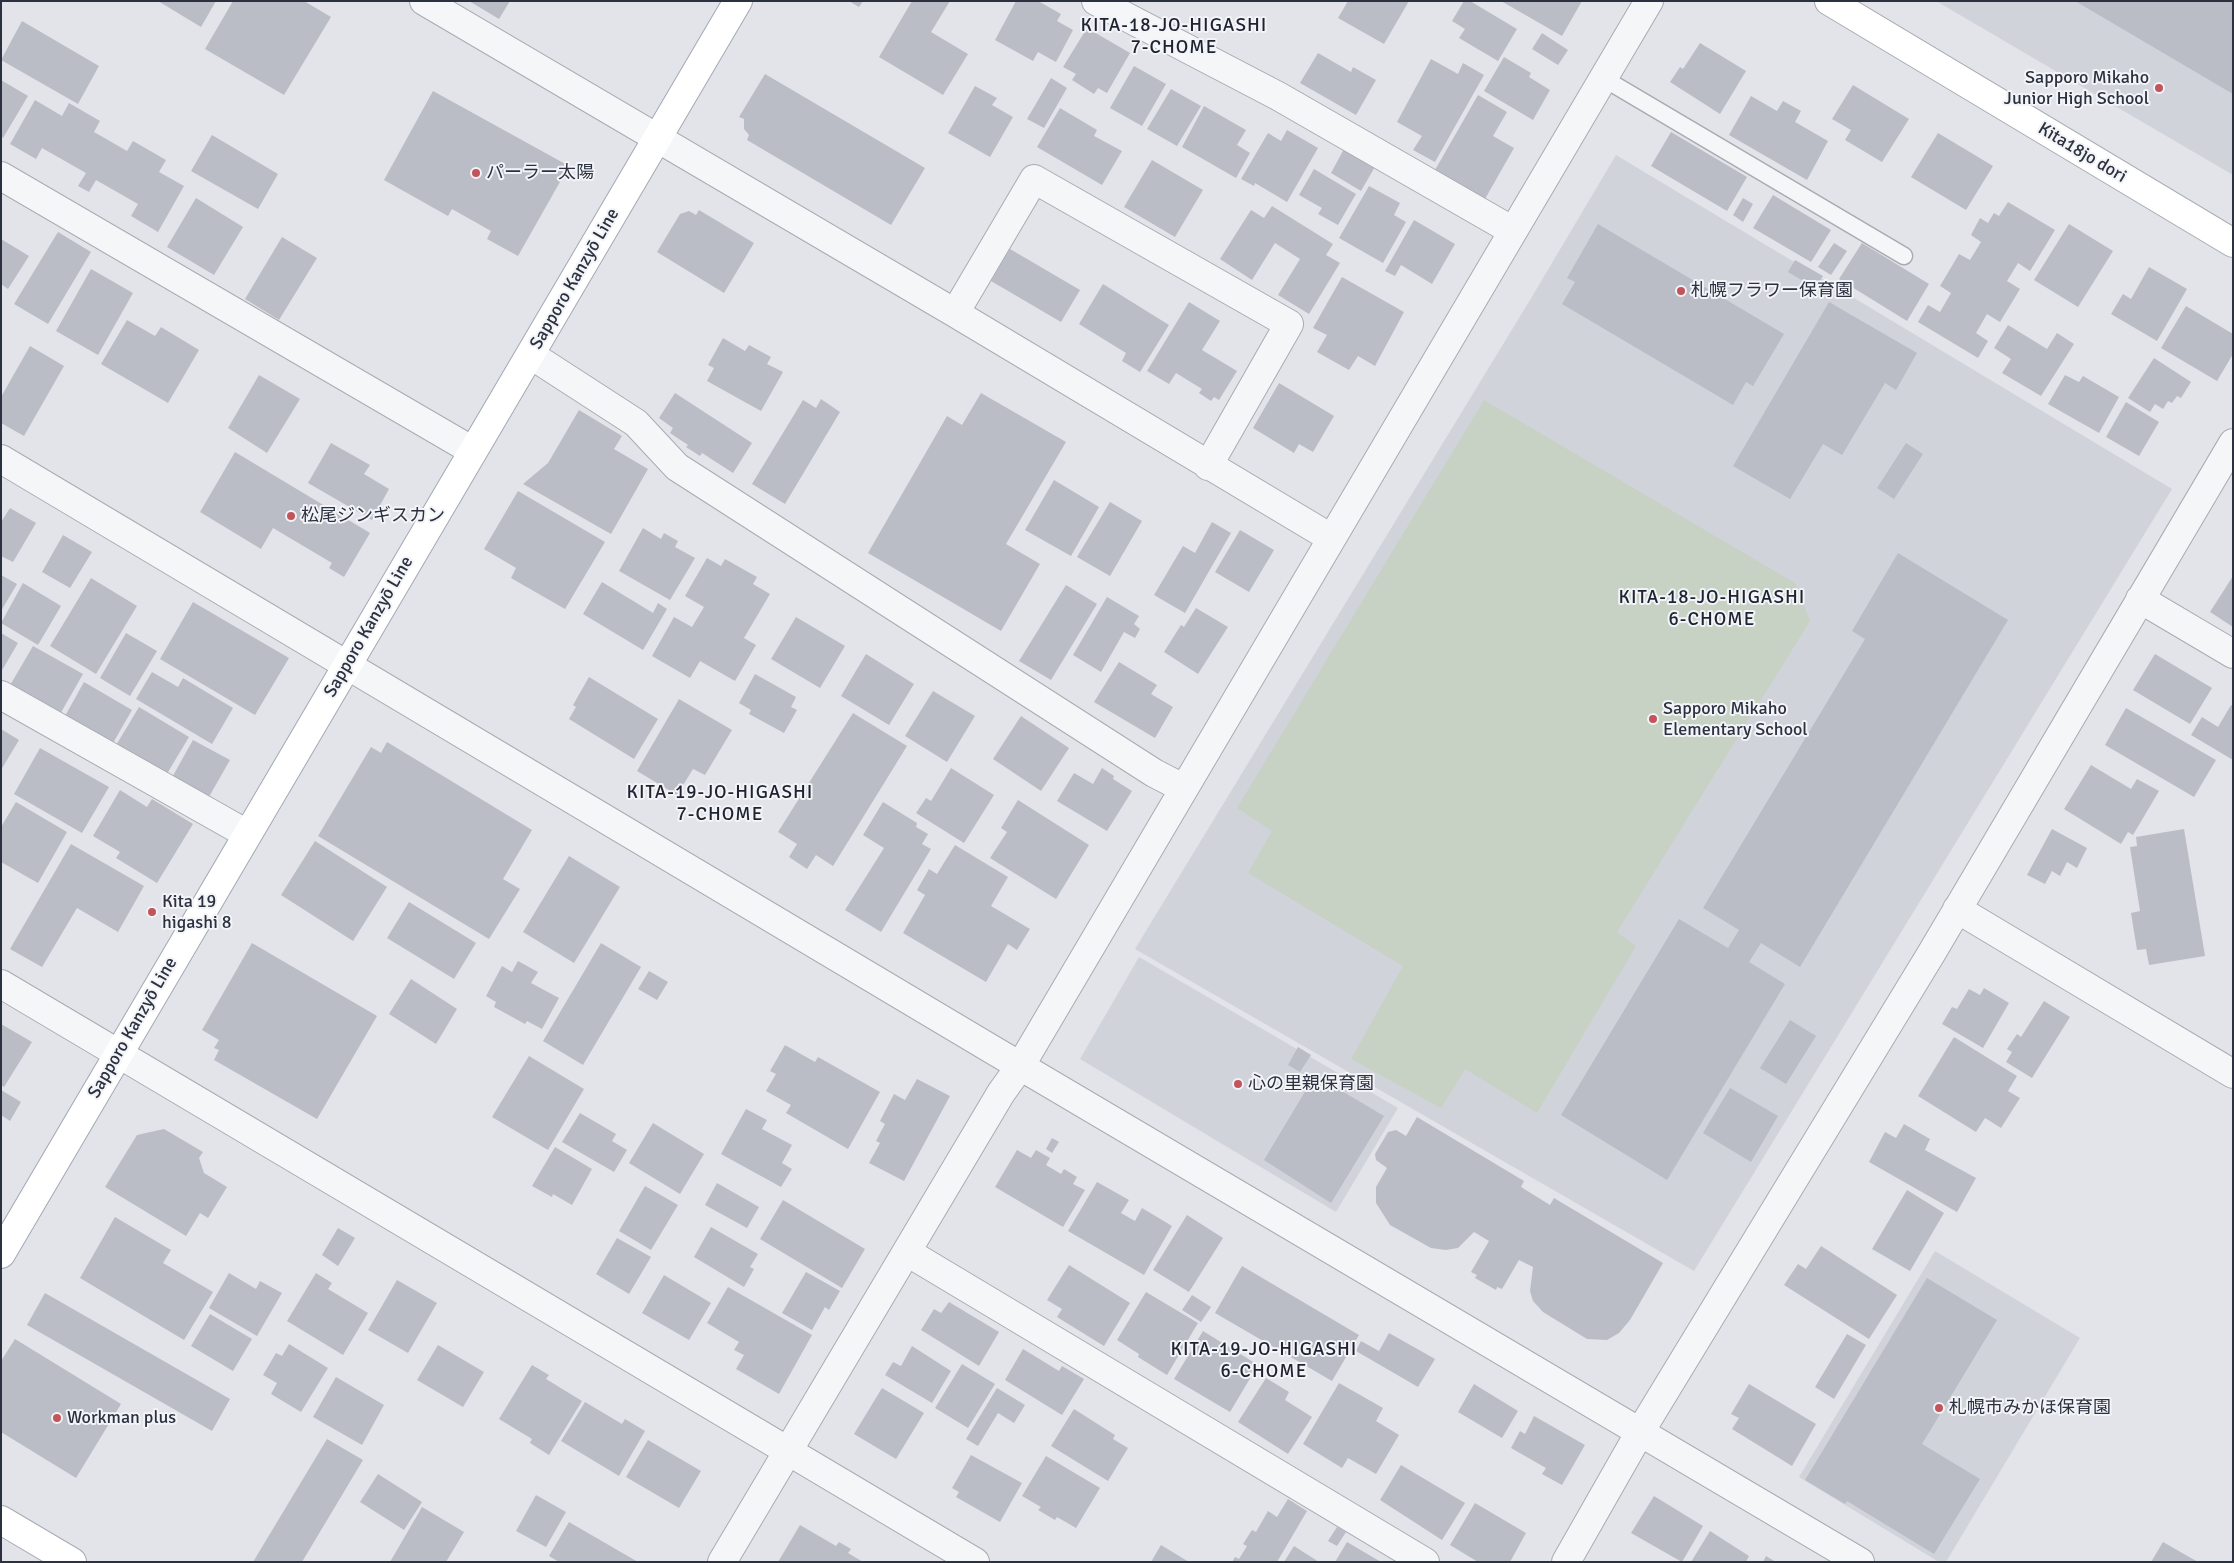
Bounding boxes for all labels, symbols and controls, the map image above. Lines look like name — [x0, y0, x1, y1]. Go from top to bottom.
district label: KITA-18-JO-HIGASHI 7-CHOME — [1078, 15, 1270, 59]
place label: Sapporo Mikaho Junior High School — [2004, 67, 2149, 110]
marker: Sapporo Mikaho Junior High School — [2153, 82, 2165, 94]
street label: Kita18jo dori — [2034, 118, 2130, 188]
place label: パーラー太陽 — [486, 162, 594, 184]
marker: パーラー太陽 — [470, 167, 482, 179]
street label: Sapporo Kanzyō Line — [526, 205, 624, 353]
place label: 札幌フラワー保育園 — [1691, 280, 1853, 302]
marker: 札幌フラワー保育園 — [1675, 285, 1687, 297]
place label: 松尾ジンギスカン — [301, 505, 445, 527]
marker: 松尾ジンギスカン — [285, 510, 297, 522]
street label: Sapporo Kanzyō Line — [320, 553, 418, 701]
district label: KITA-18-JO-HIGASHI 6-CHOME — [1616, 587, 1808, 631]
place label: Sapporo Mikaho Elementary School — [1663, 698, 1808, 741]
marker: Sapporo Mikaho Elementary School — [1647, 713, 1659, 725]
district label: KITA-19-JO-HIGASHI 7-CHOME — [624, 782, 816, 826]
place label: Kita 19 higashi 8 — [162, 891, 232, 934]
marker: Kita 19 higashi 8 — [146, 906, 158, 918]
street label: Sapporo Kanzyō Line — [84, 954, 182, 1102]
place label: 心の里親保育園 — [1248, 1073, 1374, 1095]
marker: 心の里親保育園 — [1232, 1078, 1244, 1090]
district label: KITA-19-JO-HIGASHI 6-CHOME — [1168, 1339, 1360, 1383]
place label: 札幌市みかほ保育園 — [1949, 1397, 2111, 1419]
marker: 札幌市みかほ保育園 — [1933, 1402, 1945, 1414]
place label: Workman plus — [67, 1407, 176, 1429]
marker: Workman plus — [51, 1412, 63, 1424]

